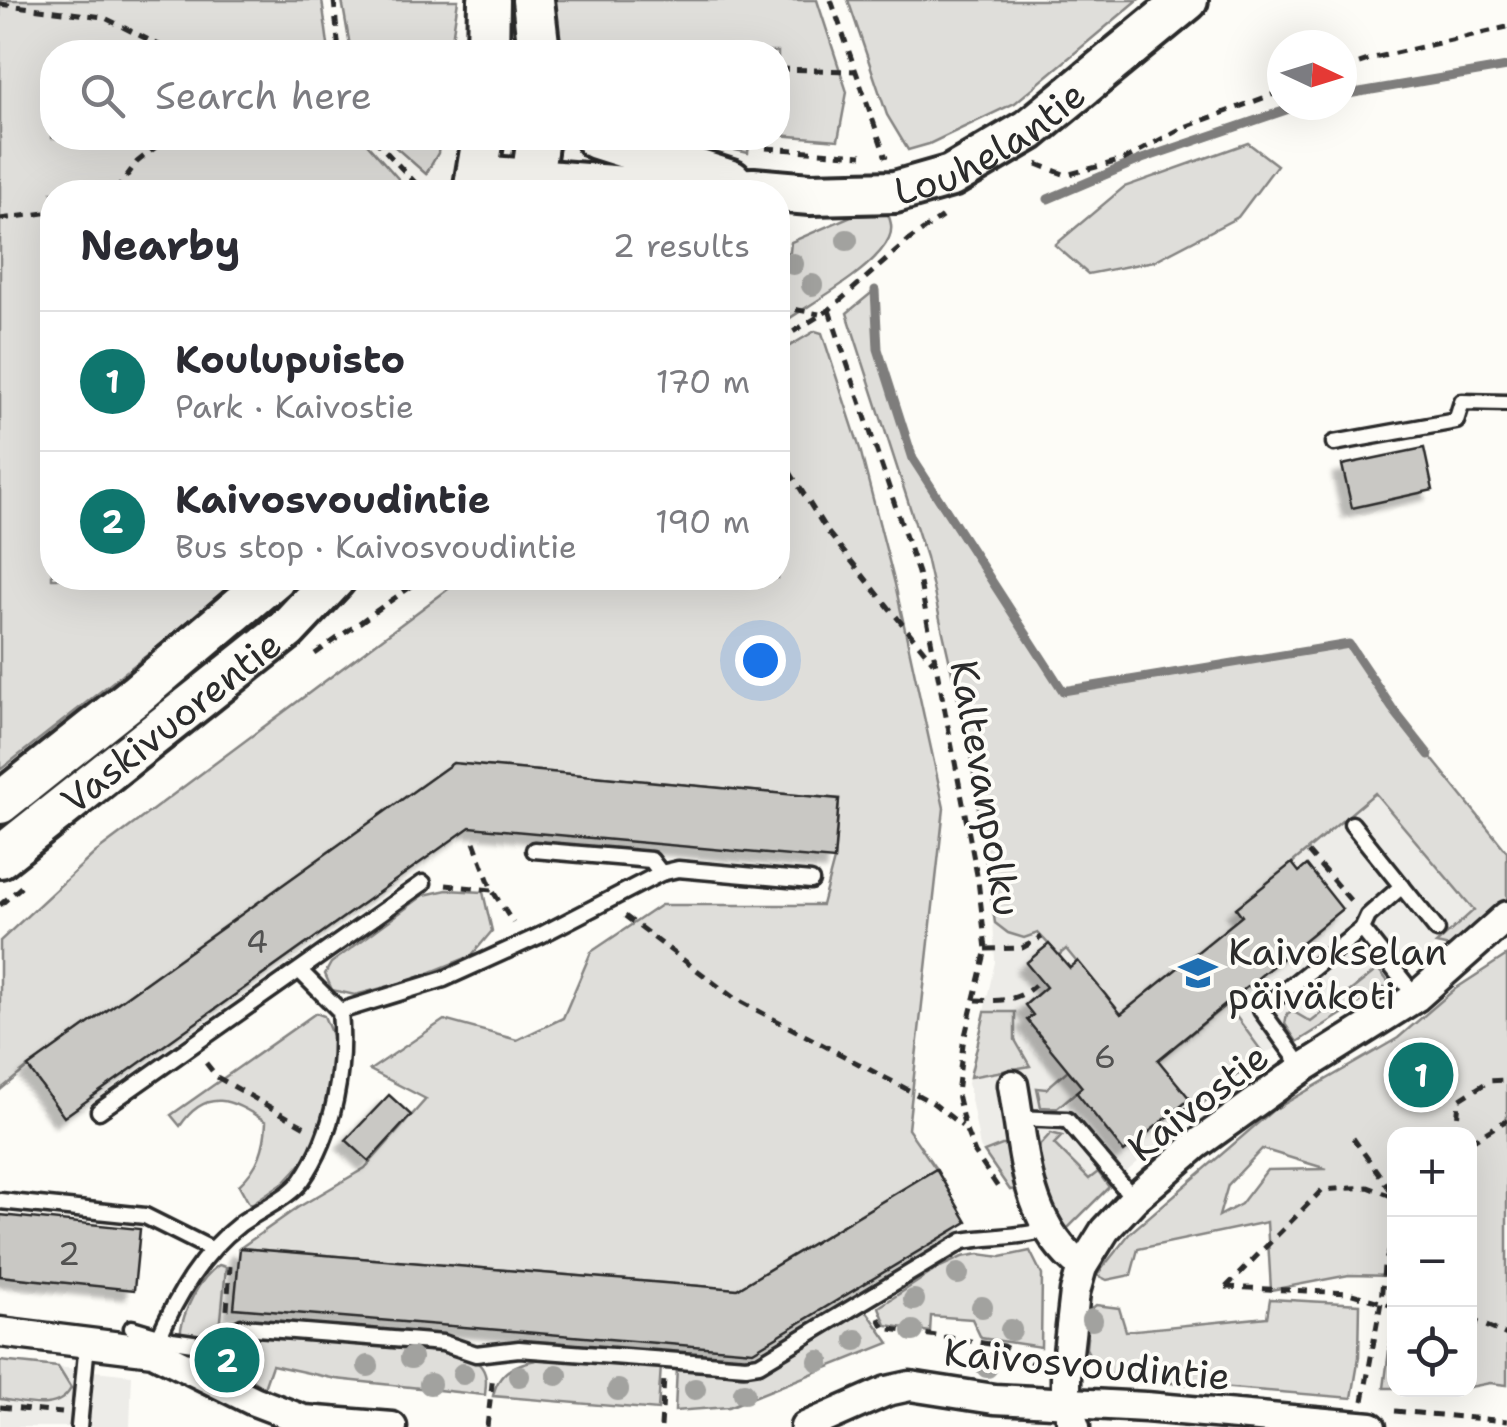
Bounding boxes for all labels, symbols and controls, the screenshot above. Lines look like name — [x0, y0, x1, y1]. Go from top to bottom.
north arrow — [1267, 30, 1357, 120]
search box — [40, 40, 790, 150]
icon: search — [75, 68, 130, 123]
street label: Louhelantie — [888, 69, 1096, 217]
text: Search here — [155, 70, 372, 121]
text: Nearby — [80, 217, 240, 273]
text: 2 results — [613, 224, 750, 267]
text: Koulupuisto — [175, 334, 405, 385]
text: 1 — [105, 360, 120, 403]
text: 170 m — [656, 360, 750, 403]
text: Park · Kaivostie — [175, 385, 414, 428]
text: Kaivosvoudintie — [175, 474, 491, 525]
text: 2 — [101, 500, 124, 543]
text: 190 m — [655, 500, 750, 543]
text: Bus stop · Kaivosvoudintie — [175, 525, 577, 568]
street label: Vaskivuorentie — [50, 618, 291, 825]
your location — [735, 635, 786, 686]
street label: Kaltevanpolku — [938, 656, 1034, 920]
house number: 4 — [246, 920, 268, 963]
place label: Kaivokselan päiväkoti — [1228, 926, 1447, 1021]
school or university icon: Kaivokselan päiväkoti — [1177, 952, 1219, 994]
street label: Kaivostie — [1117, 1031, 1279, 1173]
house number: 6 — [1094, 1035, 1116, 1078]
pin: 1 — [1388, 1038, 1454, 1112]
map controls — [1387, 1127, 1477, 1397]
button: + — [1387, 1127, 1477, 1217]
button: − — [1387, 1217, 1477, 1307]
house number: 2 — [58, 1232, 80, 1275]
button: locate — [1387, 1307, 1477, 1397]
pin: 2 — [194, 1322, 260, 1398]
street label: Kaivosvoudintie — [942, 1326, 1232, 1402]

